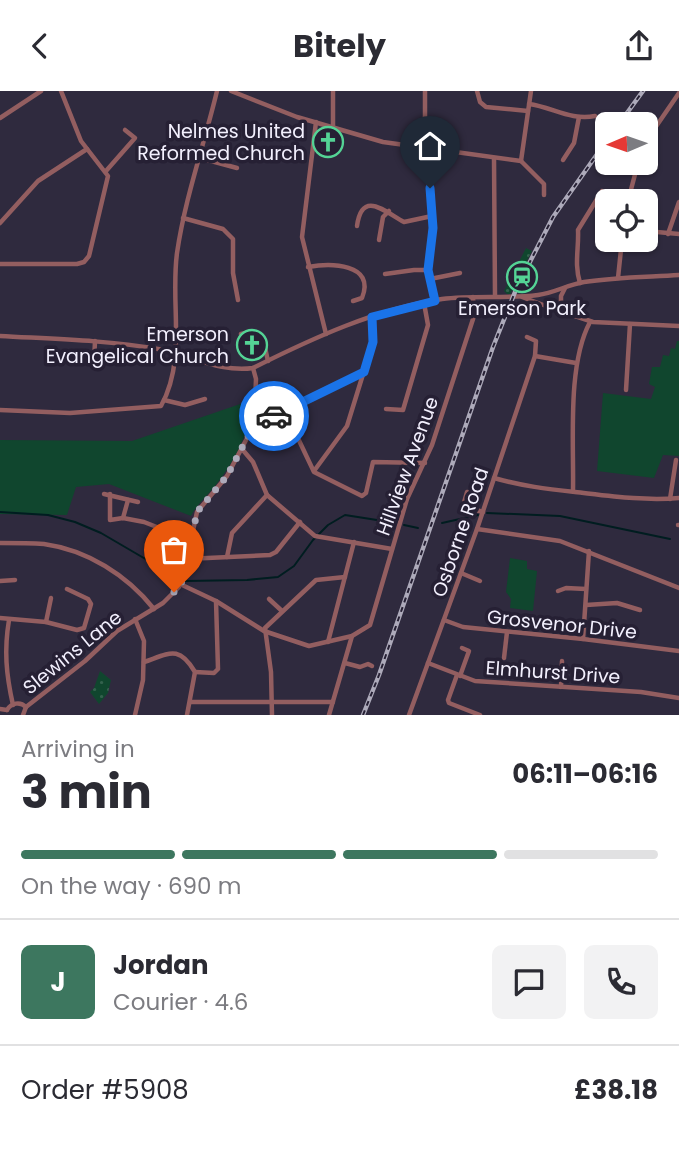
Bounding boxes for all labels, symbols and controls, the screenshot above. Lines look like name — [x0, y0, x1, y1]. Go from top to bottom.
text: Bitely — [293, 23, 386, 68]
icon: back — [21, 27, 59, 65]
icon: share — [620, 27, 658, 65]
north arrow — [595, 112, 658, 175]
map controls — [595, 112, 658, 252]
pin — [400, 116, 460, 188]
place label: Nelmes United Reformed Church — [137, 118, 305, 167]
church icon: Nelmes United Reformed Church — [311, 125, 345, 159]
icon: home — [411, 127, 449, 165]
button: locate — [595, 189, 658, 252]
station icon: Emerson Park — [505, 260, 539, 294]
place label: Emerson Park — [458, 295, 586, 322]
place label: Emerson Evangelical Church — [46, 321, 229, 370]
church icon: Emerson Evangelical Church — [235, 328, 269, 362]
courier — [239, 381, 309, 451]
street label: Hillview Avenue — [370, 393, 445, 540]
icon: car — [255, 397, 293, 435]
street label: Osborne Road — [426, 464, 495, 601]
pin — [144, 520, 204, 592]
icon: bag — [155, 531, 193, 569]
street label: Grosvenor Drive — [486, 603, 638, 646]
street label: Slewins Lane — [17, 604, 127, 701]
street label: Elmhurst Drive — [485, 654, 621, 691]
text: Arriving in — [21, 733, 135, 765]
text: 06:11–06:16 — [512, 756, 658, 792]
text: 3 min — [21, 760, 152, 824]
text: On the way · 690 m — [21, 870, 241, 902]
button: chat — [492, 945, 566, 1019]
button: phone — [584, 945, 658, 1019]
text: Jordan — [113, 947, 209, 983]
text: J — [50, 964, 66, 1000]
text: Courier · 4.6 — [113, 986, 248, 1018]
text: Order #5908 — [21, 1072, 189, 1108]
text: £38.18 — [574, 1072, 658, 1108]

